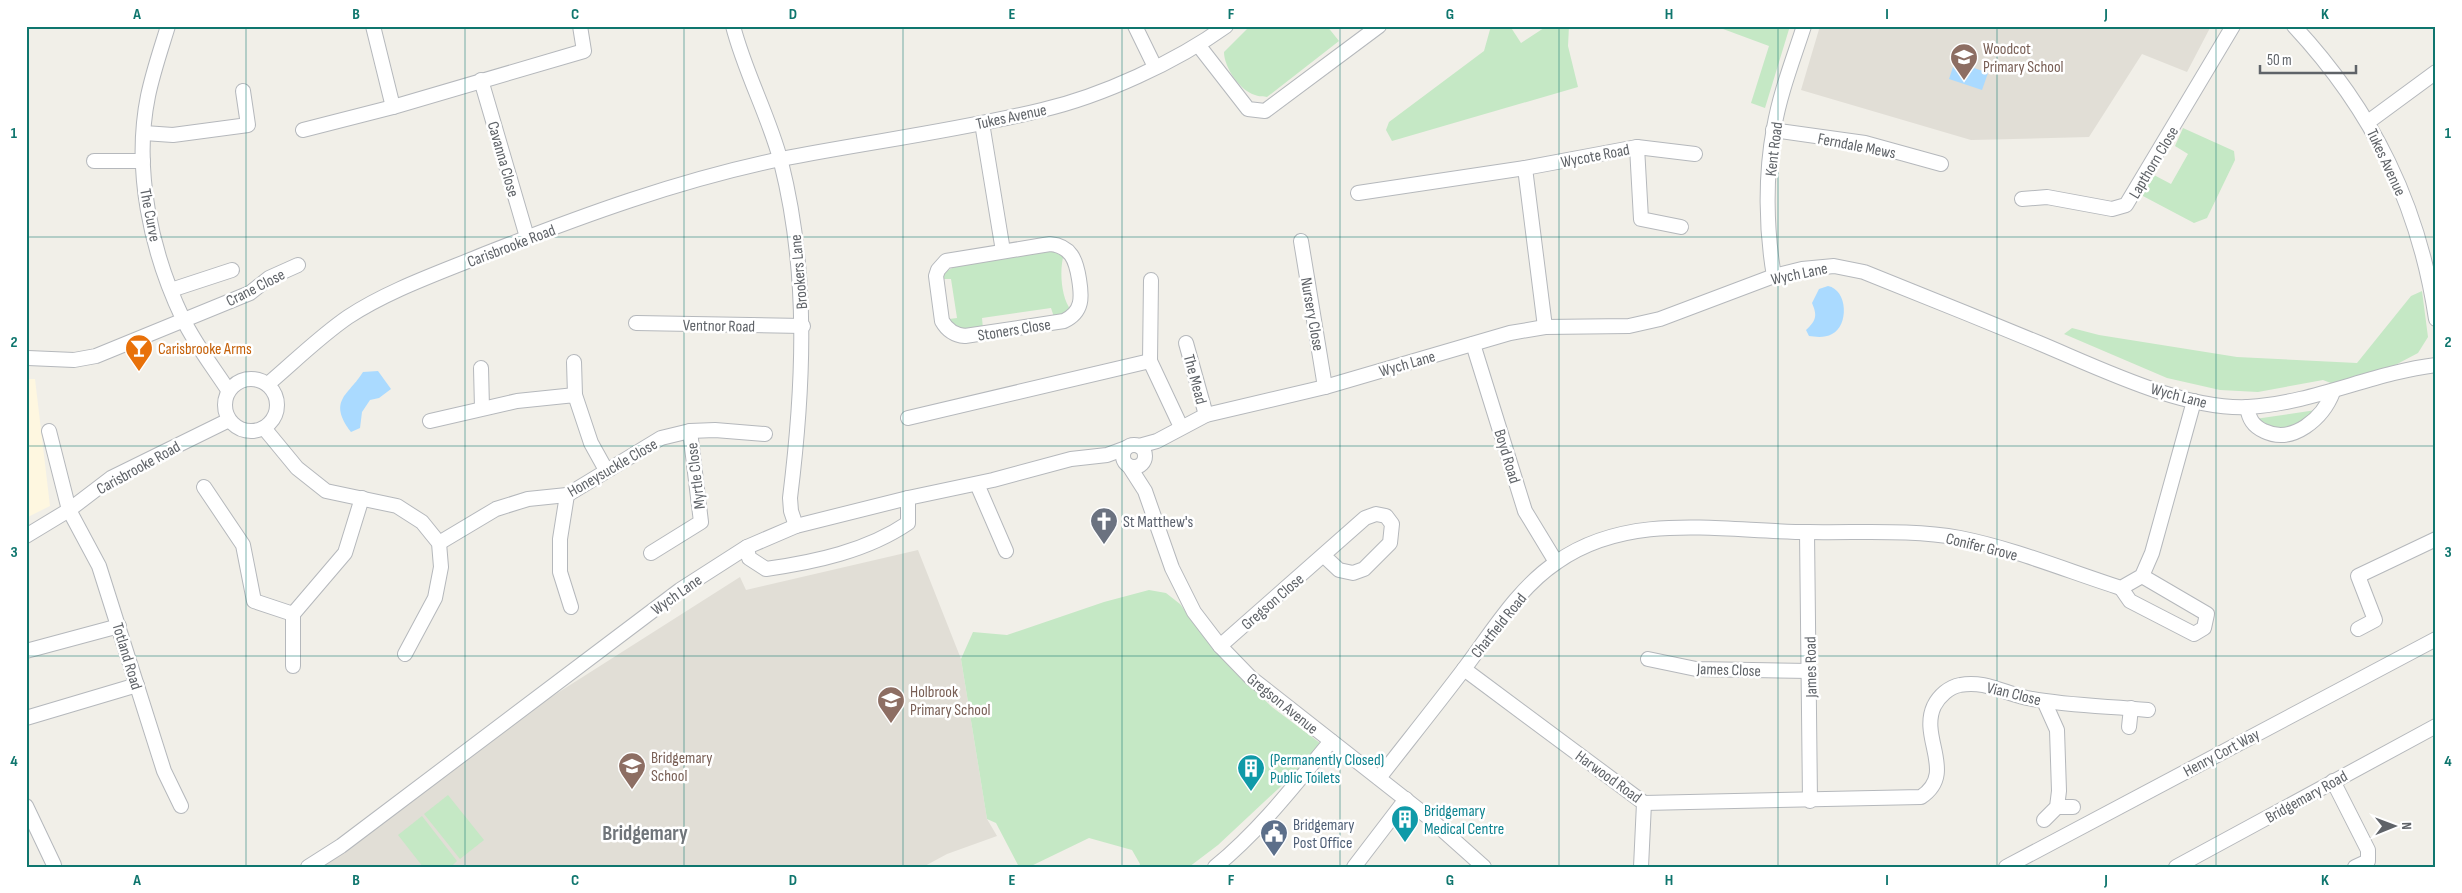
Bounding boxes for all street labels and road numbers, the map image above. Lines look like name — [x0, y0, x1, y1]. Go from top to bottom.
street label: Tukes Avenue — [974, 101, 1048, 134]
street label: Cavanna Close — [483, 119, 522, 199]
street label: Kent Road — [1762, 121, 1787, 177]
street label: Lapthorn Close — [2125, 123, 2183, 202]
street label: Tukes Avenue — [2362, 126, 2409, 199]
street label: Ferndale Mews — [1816, 130, 1898, 163]
street label: Wycote Road — [1559, 140, 1631, 172]
street label: The Curve — [135, 187, 164, 243]
street label: Carisbrooke Road — [465, 221, 558, 272]
street label: Brookers Lane — [787, 234, 812, 310]
street label: Wych Lane — [1769, 259, 1829, 290]
street label: Crane Close — [223, 265, 288, 311]
street label: Nursery Close — [1296, 276, 1327, 353]
street label: Stoners Close — [976, 315, 1052, 346]
street label: Ventnor Road — [683, 316, 755, 337]
street label: Wych Lane — [1377, 347, 1438, 382]
street label: The Mead — [1179, 352, 1210, 406]
street label: Wych Lane — [2148, 380, 2209, 413]
street label: Boyd Road — [1489, 427, 1524, 486]
street label: Honeysuckle Close — [564, 435, 661, 502]
street label: Carisbrooke Road — [94, 438, 184, 499]
street label: Myrtle Close — [683, 441, 710, 510]
street label: Conifer Grove — [1944, 529, 2019, 566]
street label: Gregson Close — [1238, 570, 1308, 634]
street label: Wych Lane — [648, 571, 706, 620]
street label: Chatfield Road — [1467, 590, 1531, 662]
street label: Totland Road — [107, 621, 146, 692]
street label: James Road — [1801, 636, 1822, 699]
street label: James Close — [1696, 660, 1761, 681]
street label: Gregson Avenue — [1243, 670, 1321, 739]
street label: Vian Close — [1985, 679, 2043, 710]
street label: Henry Cort Way — [2180, 725, 2263, 781]
street label: Harwood Road — [1571, 747, 1645, 808]
street label: Bridgemary Road — [2262, 767, 2351, 828]

